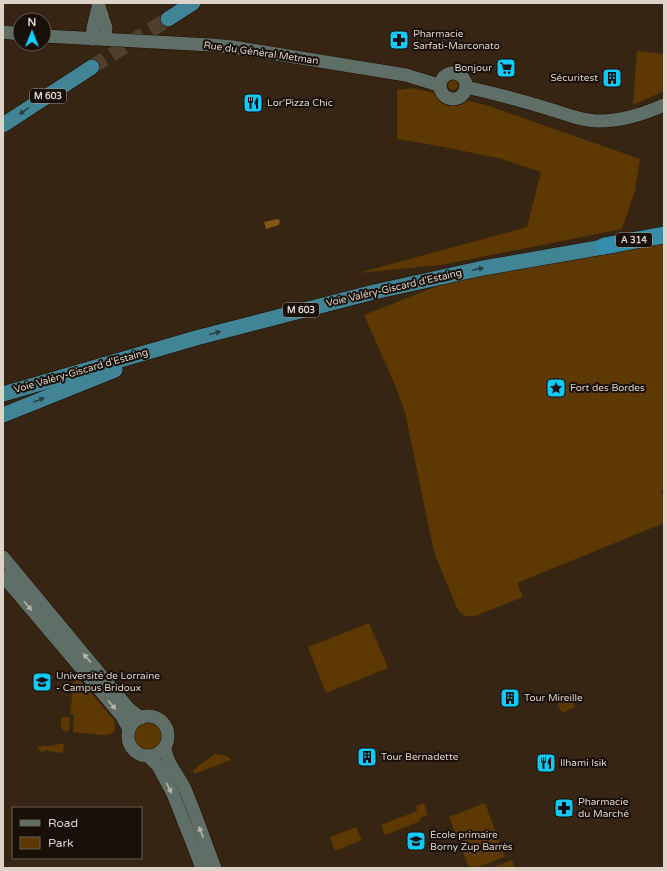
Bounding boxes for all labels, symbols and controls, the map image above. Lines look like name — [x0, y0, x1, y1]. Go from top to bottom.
north arrow — [12, 12, 52, 52]
text: N — [28, 16, 36, 29]
place label: Pharmacie Sarfati-Marconato — [413, 28, 500, 52]
pharmacy icon: Pharmacie Sarfati-Marconato — [388, 29, 410, 51]
street label: Rue du Général Metman — [203, 39, 319, 67]
supermarket icon: Bonjour — [495, 57, 517, 79]
place label: Bonjour — [454, 62, 492, 74]
building icon: Sécuritest — [601, 67, 623, 89]
place label: Sécuritest — [550, 72, 598, 84]
road number: M 603 — [30, 89, 66, 103]
restaurant icon: Lor'Pizza Chic — [242, 92, 264, 114]
place label: Lor'Pizza Chic — [267, 97, 333, 109]
one-way arrow — [19, 107, 29, 115]
road number: A 314 — [616, 233, 652, 247]
one-way arrow — [472, 266, 484, 272]
street label: Voie Valéry-Giscard d'Estaing — [325, 267, 463, 309]
road number: M 603 — [283, 303, 319, 317]
one-way arrow — [209, 329, 222, 335]
street label: Voie Valéry-Giscard d'Estaing — [13, 346, 149, 396]
place icon: Fort des Bordes — [545, 377, 567, 399]
place label: Fort des Bordes — [570, 382, 645, 394]
one-way arrow — [34, 397, 46, 403]
one-way arrow — [24, 600, 33, 611]
one-way arrow — [82, 653, 91, 664]
place label: Université de Lorraine - Campus Bridoux — [56, 670, 160, 694]
school or university icon: Université de Lorraine - Campus Bridoux — [31, 671, 53, 693]
building icon: Tour Mireille — [499, 687, 521, 709]
place label: Tour Mireille — [524, 692, 583, 704]
one-way arrow — [108, 700, 117, 710]
building icon: Tour Bernadette — [356, 746, 378, 768]
place label: Tour Bernadette — [381, 751, 459, 763]
restaurant icon: Ilhami Isik — [535, 752, 557, 774]
place label: Ilhami Isik — [560, 757, 607, 769]
one-way arrow — [166, 782, 173, 794]
place label: Pharmacie du Marché — [578, 796, 629, 820]
pharmacy icon: Pharmacie du Marché — [553, 797, 575, 819]
legend — [12, 807, 142, 859]
text: Road — [48, 816, 78, 830]
one-way arrow — [198, 825, 204, 837]
place label: École primaire Borny Zup Barrès — [430, 829, 513, 853]
school or university icon: École primaire Borny Zup Barrès — [405, 830, 427, 852]
text: Park — [48, 836, 74, 850]

